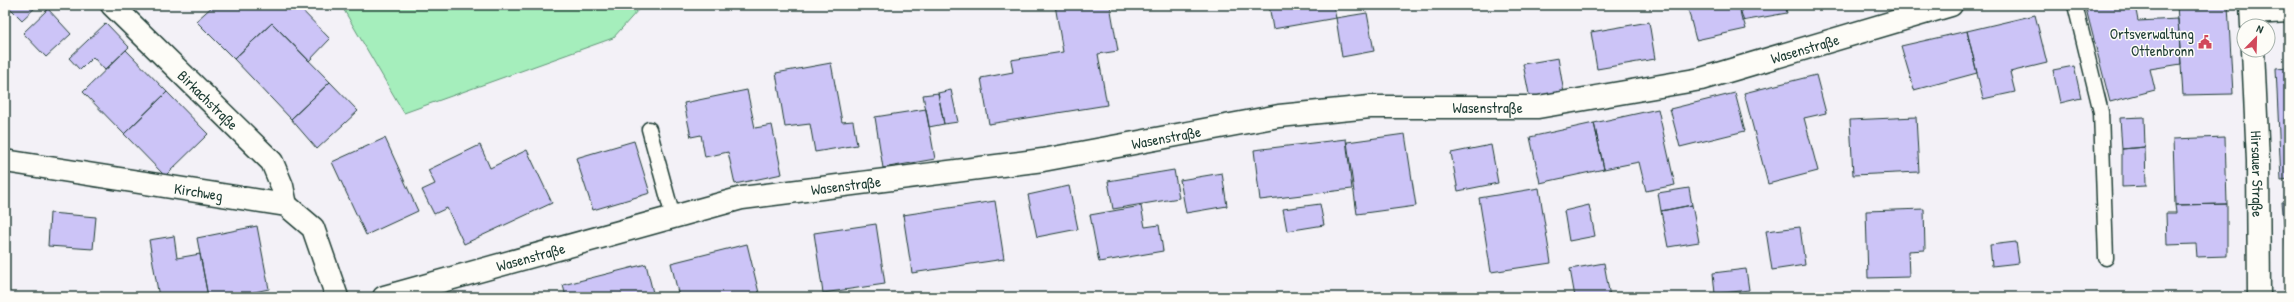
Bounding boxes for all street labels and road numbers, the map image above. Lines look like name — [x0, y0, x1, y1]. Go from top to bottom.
street label: Wasenstraße — [1768, 28, 1841, 68]
street label: Birkachstraße — [173, 65, 243, 134]
street label: Wasenstraße — [1453, 97, 1523, 118]
street label: Wasenstraße — [1130, 120, 1203, 154]
street label: Hirsauer Straße — [2246, 130, 2269, 217]
street label: Wasenstraße — [810, 170, 882, 200]
street label: Kirchweg — [173, 177, 225, 206]
street label: Wasenstraße — [494, 237, 567, 276]

